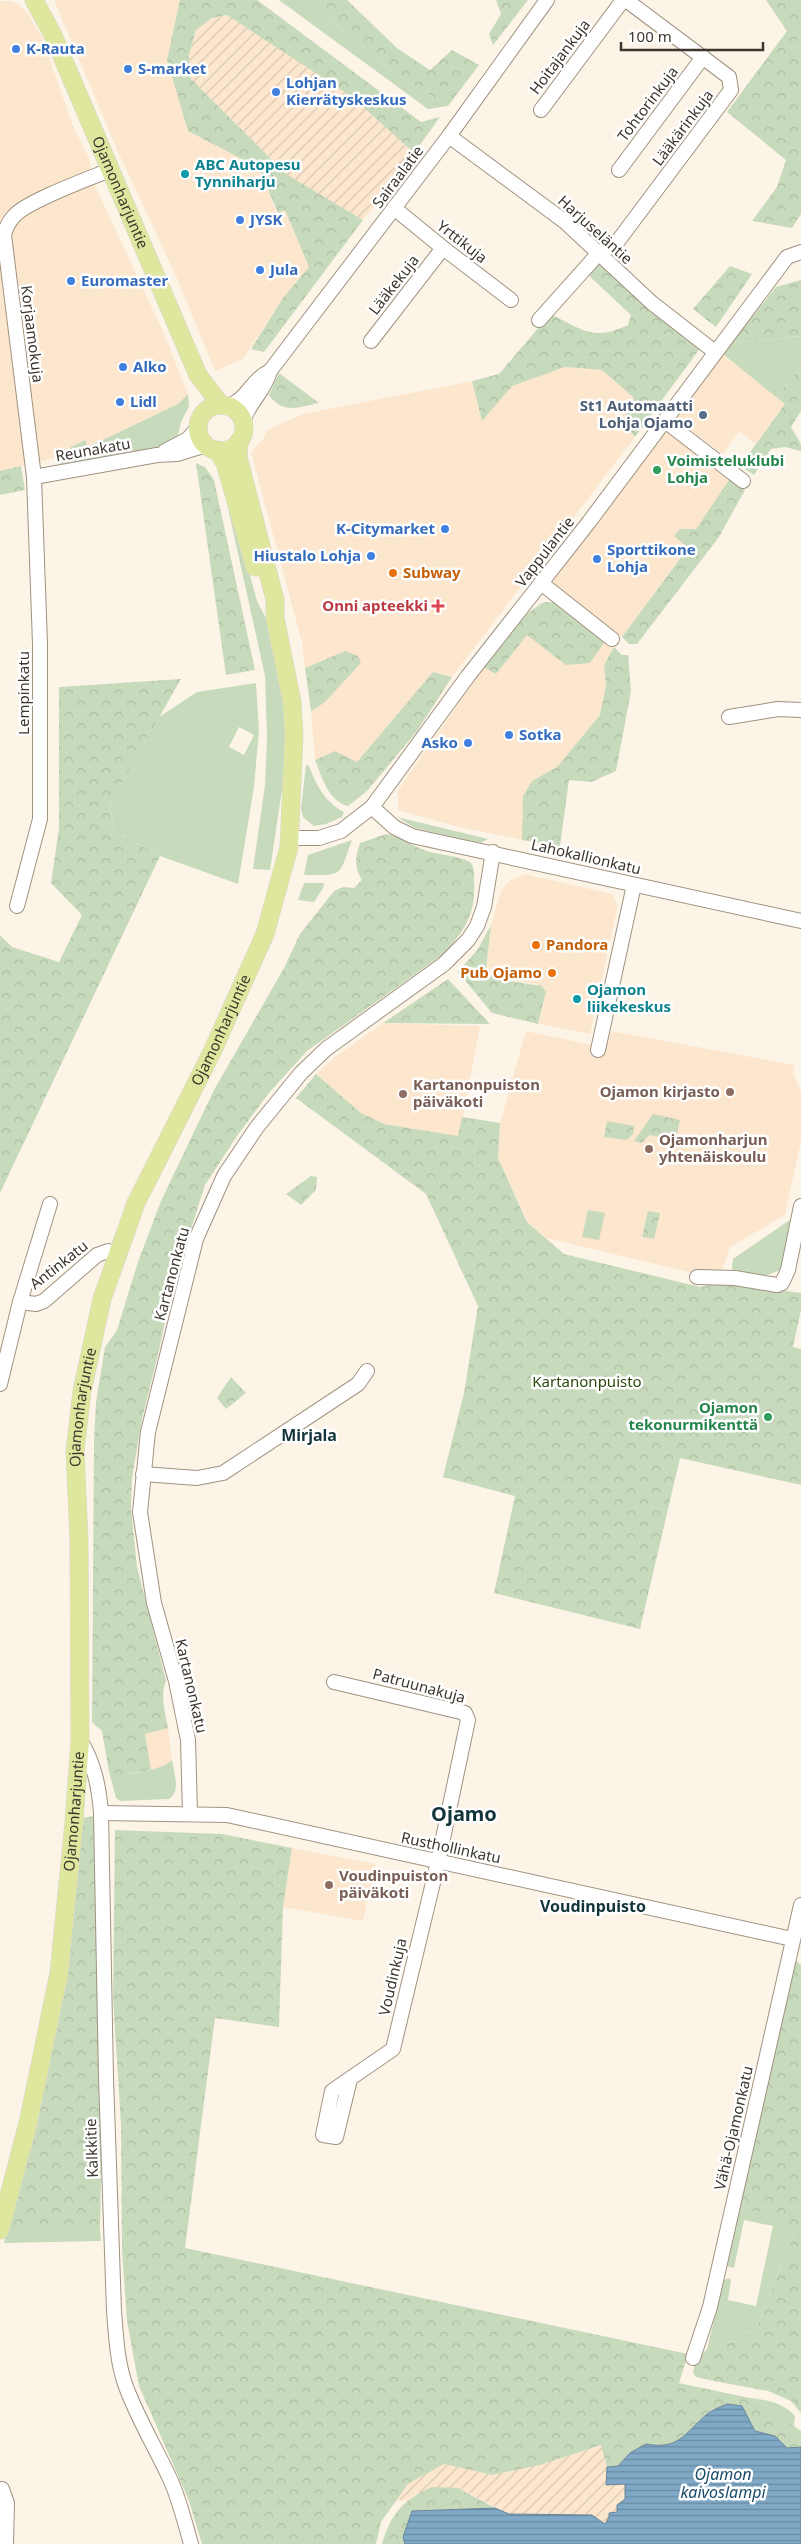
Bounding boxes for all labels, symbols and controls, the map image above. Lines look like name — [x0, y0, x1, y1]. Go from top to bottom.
street label: Hoitajankuja — [524, 15, 594, 98]
scale bar — [621, 20, 764, 52]
text: 100 m — [628, 26, 672, 46]
place label: K-Rauta — [26, 38, 85, 58]
marker: K-Rauta — [10, 43, 22, 55]
place label: S-market — [138, 58, 207, 78]
street label: Tohtorinkuja — [612, 62, 682, 145]
marker: S-market — [122, 63, 134, 75]
place label: Lohjan Kierrätyskeskus — [286, 72, 406, 109]
street label: Lääkärinkuja — [647, 85, 717, 169]
marker: Lohjan Kierrätyskeskus — [270, 86, 282, 98]
street label: Ojamonharjuntie — [88, 133, 154, 251]
street label: Sairaalatie — [367, 141, 427, 212]
place label: ABC Autopesu Tynniharju — [195, 154, 301, 191]
marker: ABC Autopesu Tynniharju — [179, 168, 191, 180]
street label: Harjuseläntie — [554, 190, 637, 268]
place label: JYSK — [248, 209, 283, 229]
marker: JYSK — [234, 214, 246, 226]
street label: Yrttikuja — [433, 215, 492, 267]
street label: Lääkekuja — [364, 250, 423, 318]
place label: Jula — [268, 259, 298, 279]
marker: Jula — [254, 264, 266, 276]
place label: Euromaster — [81, 270, 169, 290]
marker: Euromaster — [65, 275, 77, 287]
street label: Korjaamokuja — [17, 284, 49, 384]
place label: Alko — [133, 356, 167, 376]
marker: Alko — [117, 361, 129, 373]
place label: Lidl — [130, 391, 157, 411]
place label: St1 Automaatti Lohja Ojamo — [580, 395, 693, 432]
marker: Lidl — [114, 396, 126, 408]
marker: St1 Automaatti Lohja Ojamo — [697, 409, 709, 421]
street label: Reunakatu — [54, 433, 132, 465]
place label: Voimisteluklubi Lohja — [667, 450, 784, 487]
marker: Voimisteluklubi Lohja — [651, 464, 663, 476]
street label: Vappulantie — [510, 512, 578, 591]
place label: K-Citymarket — [336, 518, 435, 538]
marker: K-Citymarket — [439, 523, 451, 535]
place label: Sporttikone Lohja — [607, 539, 696, 576]
place label: Hiustalo Lohja — [254, 545, 361, 565]
marker: Hiustalo Lohja — [365, 550, 377, 562]
marker: Sporttikone Lohja — [591, 553, 603, 565]
place label: Subway — [403, 562, 461, 582]
marker: Subway — [387, 567, 399, 579]
place label: Onni apteekki — [322, 595, 428, 615]
marker: Onni apteekki — [432, 600, 444, 612]
street label: Lempinkatu — [13, 651, 33, 735]
place label: Sotka — [519, 724, 561, 744]
marker: Sotka — [503, 729, 515, 741]
place label: Asko — [421, 732, 458, 752]
marker: Asko — [462, 737, 474, 749]
street label: Lahokallionkatu — [529, 834, 643, 878]
place label: Pandora — [546, 934, 608, 954]
marker: Pandora — [530, 939, 542, 951]
place label: Pub Ojamo — [460, 962, 542, 982]
marker: Pub Ojamo — [546, 967, 558, 979]
street label: Ojamonharjuntie — [186, 971, 255, 1089]
place label: Ojamon liikekeskus — [587, 979, 671, 1016]
marker: Ojamon liikekeskus — [571, 993, 583, 1005]
place label: Kartanonpuiston päiväkoti — [413, 1074, 540, 1111]
place label: Ojamon kirjasto — [600, 1081, 720, 1101]
marker: Ojamon kirjasto — [724, 1086, 736, 1098]
marker: Kartanonpuiston päiväkoti — [397, 1088, 409, 1100]
place label: Ojamonharjun yhtenäiskoulu — [659, 1129, 767, 1166]
marker: Ojamonharjun yhtenäiskoulu — [643, 1143, 655, 1155]
street label: Kartanonkatu — [149, 1225, 193, 1323]
street label: Antinkatu — [25, 1235, 92, 1293]
street label: Ojamonharjuntie — [64, 1346, 100, 1468]
park label: Kartanonpuisto — [532, 1371, 642, 1391]
place label: Ojamon tekonurmikenttä — [629, 1397, 758, 1434]
marker: Ojamon tekonurmikenttä — [762, 1411, 774, 1423]
district label: Mirjala — [281, 1424, 337, 1446]
street label: Kartanonkatu — [171, 1637, 213, 1735]
street label: Patruunakuja — [371, 1663, 468, 1707]
street label: Ojamonharjuntie — [58, 1751, 88, 1872]
district label: Ojamo — [431, 1800, 497, 1827]
street label: Rusthollinkatu — [399, 1827, 503, 1867]
place label: Voudinpuiston päiväkoti — [339, 1865, 448, 1902]
marker: Voudinpuiston päiväkoti — [323, 1879, 335, 1891]
district label: Voudinpuisto — [540, 1895, 646, 1917]
street label: Voudinkuja — [373, 1936, 411, 2018]
street label: Vähä-Ojamonkatu — [709, 2064, 757, 2192]
street label: Kalkkitie — [80, 2118, 102, 2178]
water label: Ojamon kaivoslampi — [680, 2463, 766, 2503]

